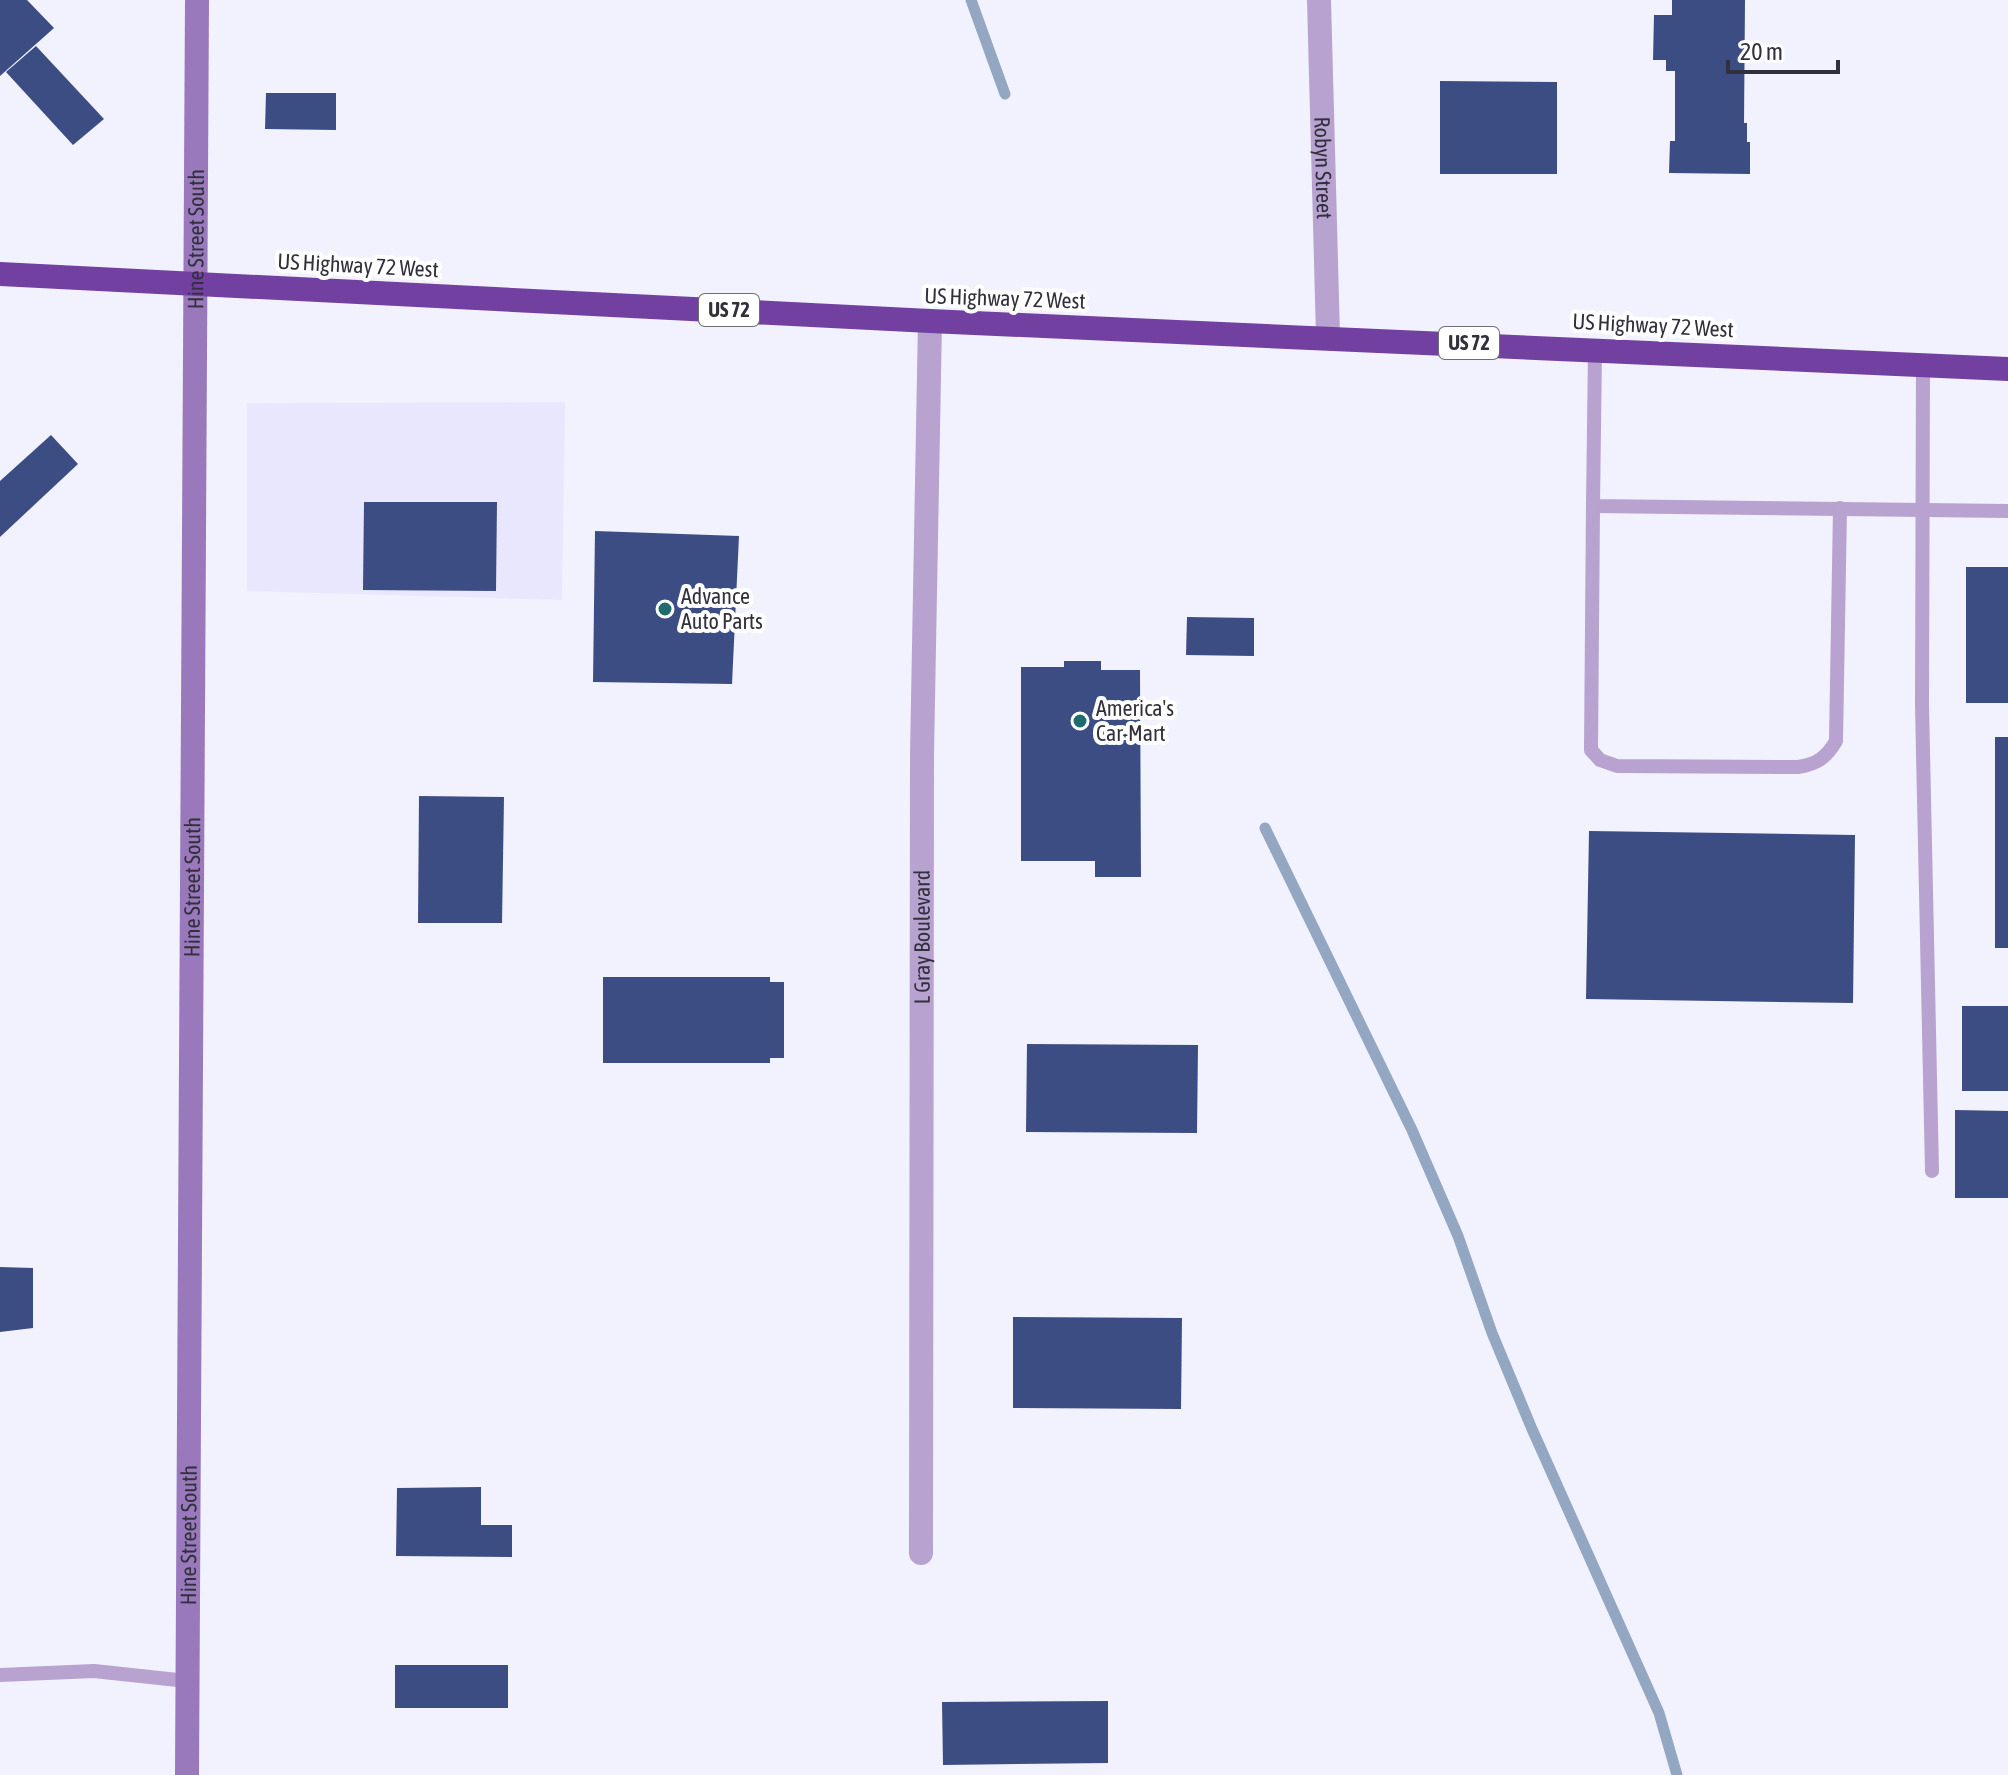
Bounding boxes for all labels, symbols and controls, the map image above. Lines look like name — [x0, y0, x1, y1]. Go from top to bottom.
scale bar — [1728, 24, 1838, 74]
text: 20 m — [1740, 38, 1783, 65]
street label: Robyn Street — [1309, 116, 1338, 220]
street label: Hine Street South — [182, 169, 209, 309]
street label: US Highway 72 West — [277, 248, 439, 282]
street label: US Highway 72 West — [924, 282, 1086, 314]
road number: US 72 — [699, 294, 759, 326]
street label: US Highway 72 West — [1572, 308, 1734, 342]
road number: US 72 — [1439, 327, 1499, 359]
place label: Advance Auto Parts — [681, 583, 763, 634]
marker: Advance Auto Parts — [656, 600, 674, 618]
place label: America's Car-Mart — [1096, 695, 1174, 746]
marker: America's Car-Mart — [1071, 712, 1089, 730]
street label: Hine Street South — [179, 817, 205, 957]
street label: L Gray Boulevard — [909, 870, 935, 1004]
street label: Hine Street South — [175, 1465, 202, 1605]

